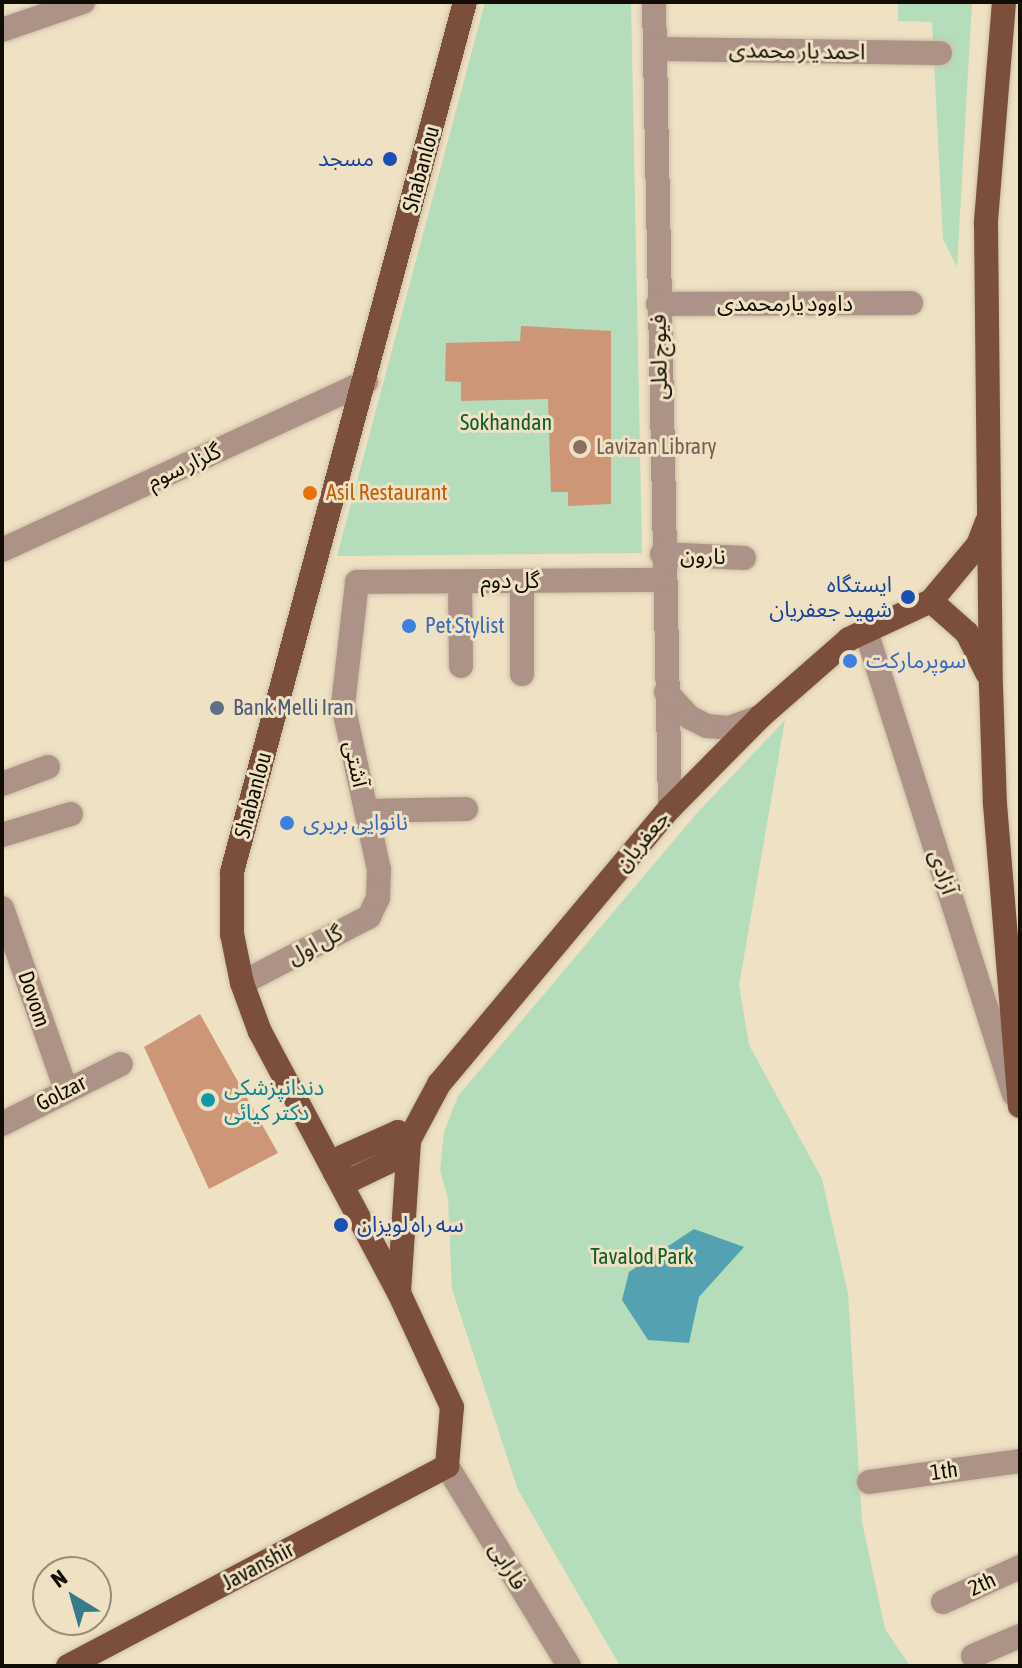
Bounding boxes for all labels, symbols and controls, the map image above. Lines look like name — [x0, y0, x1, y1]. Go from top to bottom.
street label: احمد یار محمدی — [729, 37, 865, 65]
street label: Shabanlou — [397, 123, 445, 215]
place label: مسجد — [318, 146, 374, 172]
marker: مسجد — [381, 150, 399, 168]
street label: داوود یارمحمدی — [717, 291, 853, 317]
street label: فیوج لعلی — [645, 314, 673, 400]
park label: Sokhandan — [460, 410, 552, 436]
place label: Lavizan Library — [596, 434, 717, 460]
street label: گلزار سوم — [143, 437, 225, 495]
marker: Lavizan Library — [571, 438, 589, 456]
place label: Asil Restaurant — [326, 480, 448, 506]
marker: Asil Restaurant — [301, 484, 319, 502]
street label: نارون — [680, 542, 726, 570]
street label: گل دوم — [480, 568, 540, 594]
place label: ایستگاه شهید جعفریان — [769, 571, 892, 622]
marker: ایستگاه شهید جعفریان — [899, 588, 917, 606]
place label: Pet Stylist — [425, 613, 505, 639]
marker: Pet Stylist — [400, 617, 418, 635]
place label: سوپرمارکت — [866, 648, 966, 674]
marker: سوپرمارکت — [841, 652, 859, 670]
place label: Bank Melli Iran — [233, 695, 354, 721]
marker: Bank Melli Iran — [208, 699, 226, 717]
street label: آشتی — [338, 738, 374, 790]
street label: Shabanlou — [229, 749, 277, 841]
street label: جعفریان — [609, 805, 675, 877]
place label: نانوایی بربری — [303, 810, 408, 836]
marker: نانوایی بربری — [278, 814, 296, 832]
street label: آزادی — [923, 846, 963, 898]
street label: گل اول — [283, 920, 347, 970]
street label: Dovom — [12, 968, 56, 1030]
street label: Golzar — [32, 1069, 90, 1117]
place label: دندانپزشکی دکتر کیائی — [224, 1074, 324, 1126]
marker: دندانپزشکی دکتر کیائی — [199, 1091, 217, 1109]
place label: سه راه لویزان — [357, 1212, 464, 1238]
marker: سه راه لویزان — [332, 1216, 350, 1234]
park label: Tavalod Park — [590, 1244, 694, 1270]
street label: 1th — [929, 1456, 959, 1486]
street label: Javanshir — [218, 1536, 298, 1596]
street label: فارابی — [484, 1537, 532, 1595]
north arrow — [32, 1556, 112, 1636]
text: N — [46, 1564, 72, 1593]
street label: 2th — [964, 1566, 1000, 1602]

